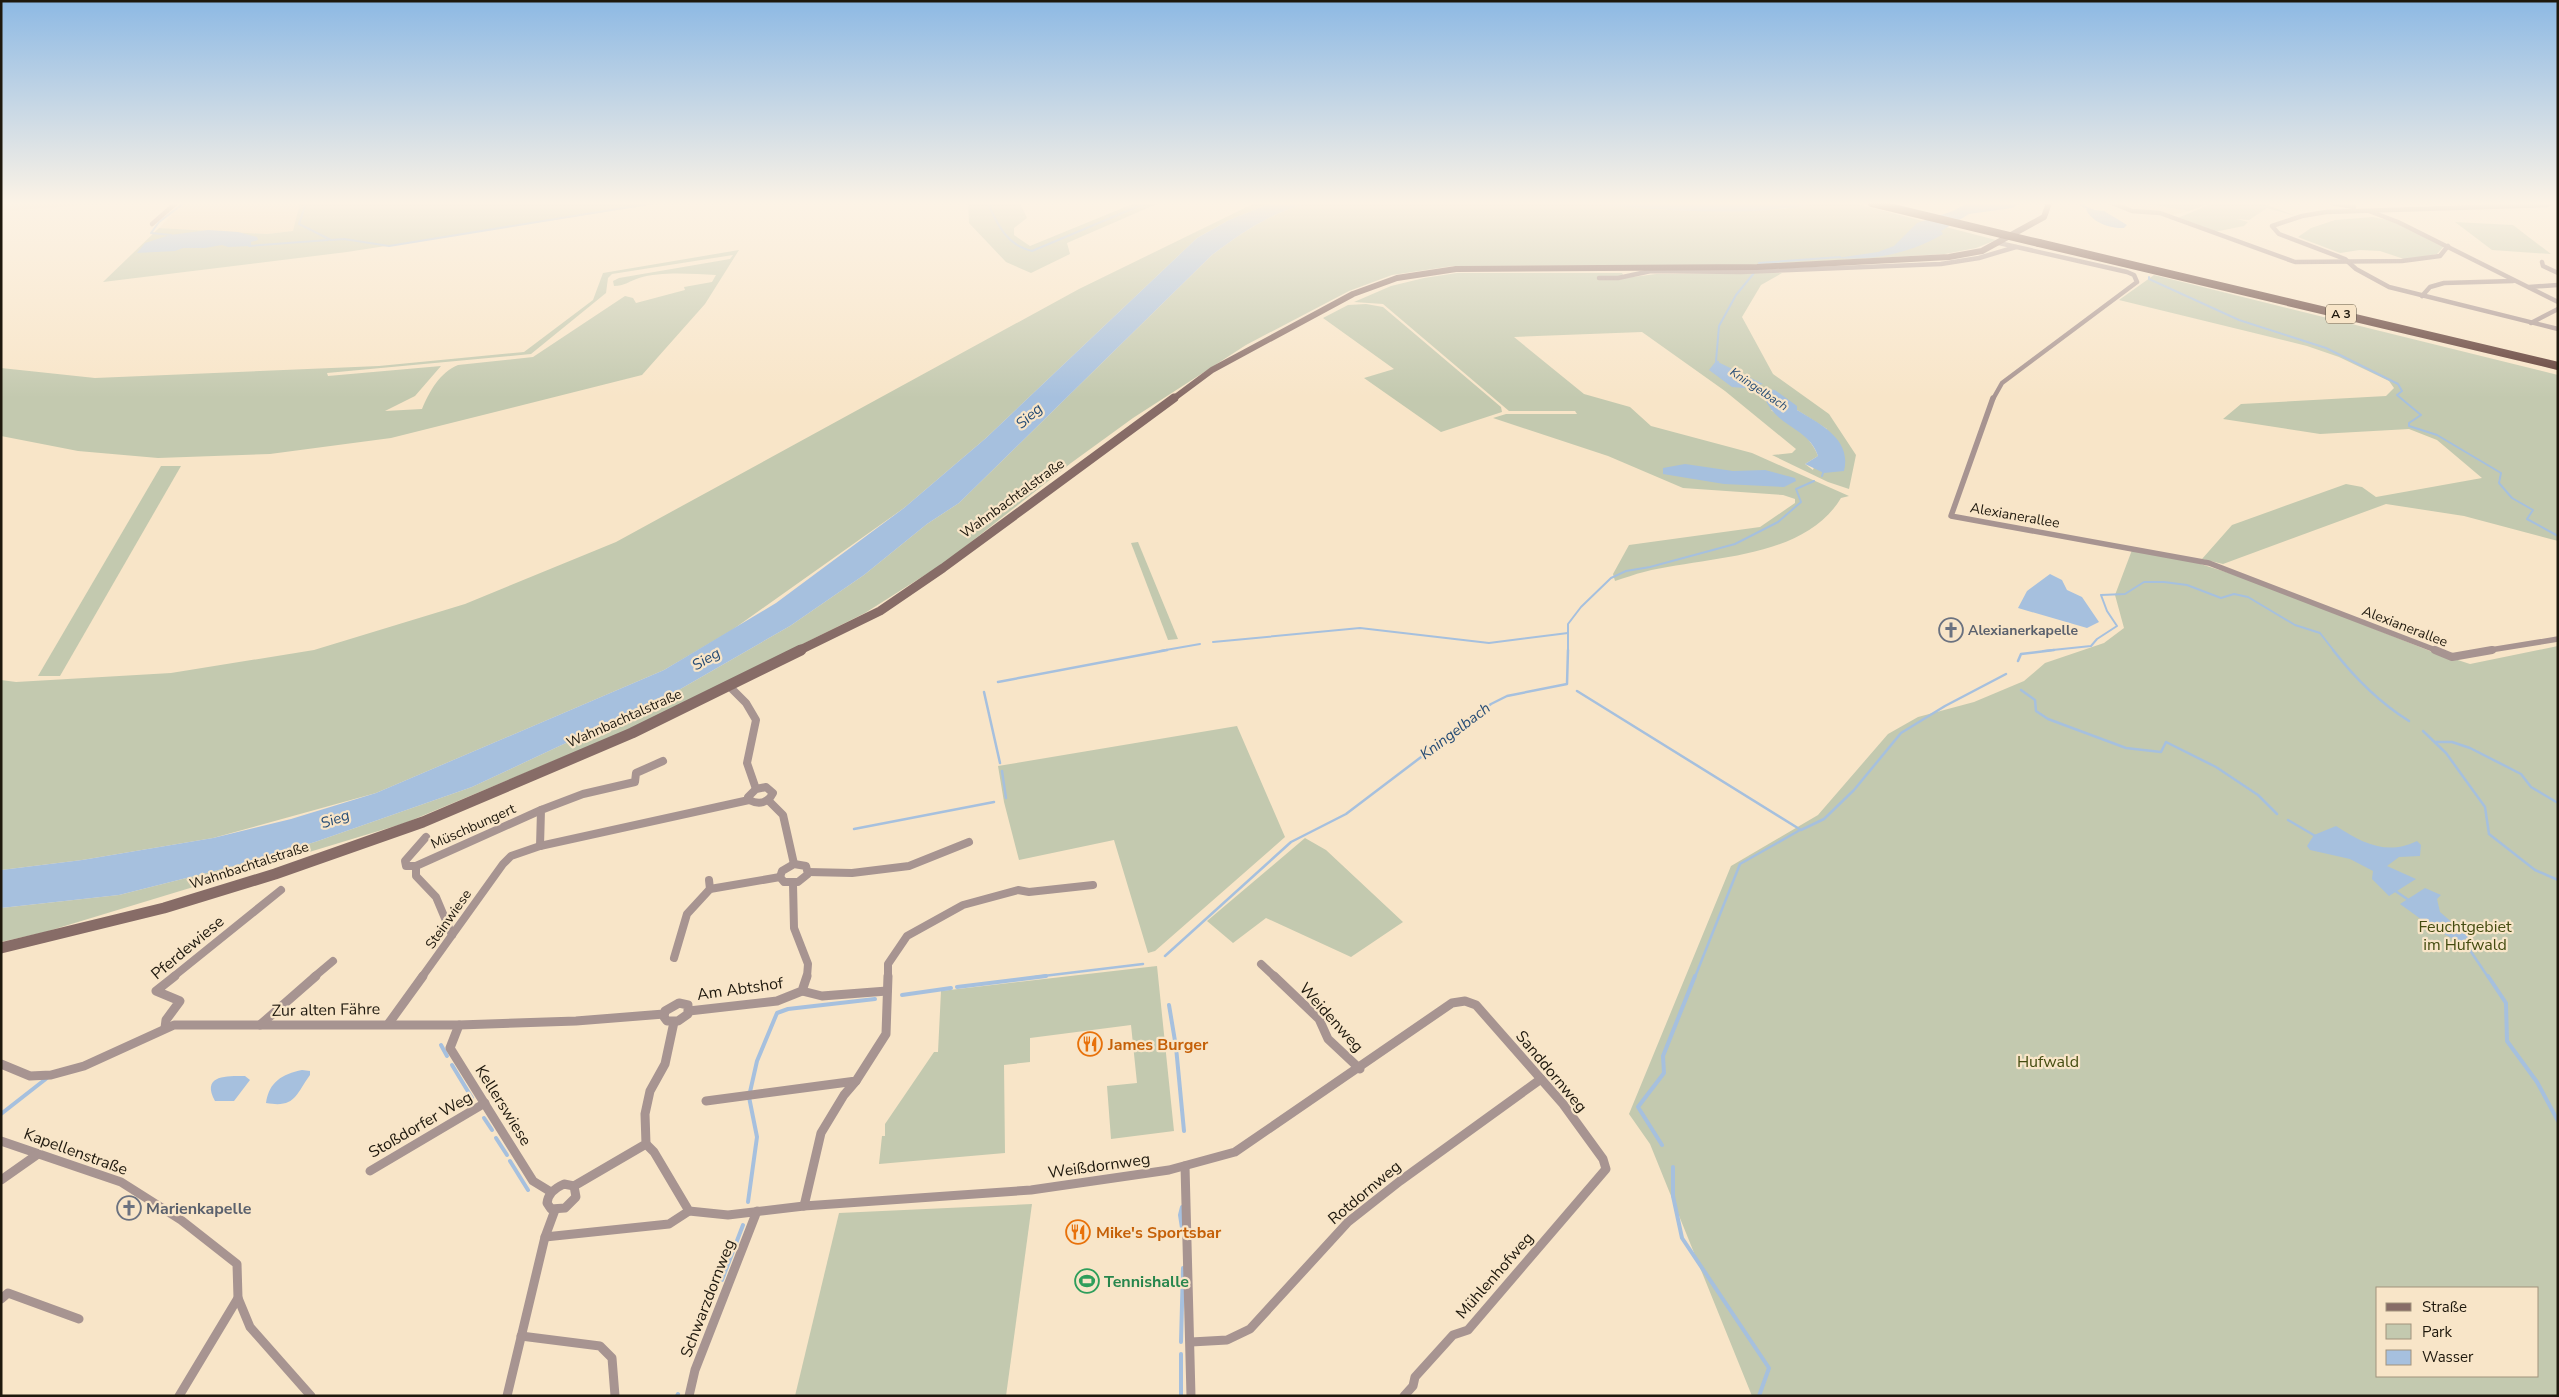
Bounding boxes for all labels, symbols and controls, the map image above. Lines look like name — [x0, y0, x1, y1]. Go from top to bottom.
road number: A 3 — [2326, 304, 2356, 324]
water label: Kningelbach — [1727, 364, 1791, 414]
water label: Sieg — [1011, 399, 1047, 433]
street label: Wahnbachtalstraße — [956, 454, 1068, 543]
street label: Alexianerallee — [1969, 498, 2061, 533]
street label: Alexianerallee — [2359, 601, 2451, 652]
church icon: Alexianerkapelle — [1938, 617, 1964, 643]
place label: Alexianerkapelle — [1968, 621, 2078, 640]
water label: Sieg — [688, 643, 724, 675]
street label: Wahnbachtalstraße — [564, 684, 685, 752]
water label: Kningelbach — [1416, 698, 1494, 764]
street label: Müschbungert — [428, 799, 519, 854]
water label: Sieg — [318, 805, 352, 833]
street label: Wahnbachtalstraße — [187, 837, 311, 894]
street label: Steinwiese — [421, 886, 476, 953]
street label: Pferdewiese — [146, 911, 229, 985]
park label: Feuchtgebiet im Hufwald — [2418, 916, 2512, 956]
street label: Am Abtshof — [696, 972, 785, 1006]
street label: Weidenweg — [1294, 978, 1369, 1057]
street label: Zur alten Fähre — [272, 998, 380, 1022]
street label: Sanddornweg — [1510, 1026, 1592, 1117]
restaurant icon: James Burger — [1077, 1031, 1103, 1057]
place label: James Burger — [1107, 1034, 1209, 1056]
park label: Hufwald — [2017, 1051, 2079, 1073]
street label: Kellerswiese — [470, 1061, 537, 1150]
street label: Stoßdorfer Weg — [365, 1086, 476, 1164]
street label: Kapellenstraße — [21, 1123, 131, 1181]
street label: Weißdornweg — [1047, 1148, 1152, 1184]
street label: Rotdornweg — [1323, 1156, 1406, 1230]
church icon: Marienkapelle — [116, 1195, 142, 1221]
place label: Marienkapelle — [146, 1198, 252, 1220]
restaurant icon: Mike's Sportsbar — [1065, 1219, 1091, 1245]
place label: Mike's Sportsbar — [1096, 1222, 1222, 1244]
street label: Mühlenhofweg — [1451, 1228, 1539, 1324]
street label: Schwarzdornweg — [675, 1236, 741, 1361]
sports icon: Tennishalle — [1074, 1268, 1100, 1294]
place label: Tennishalle — [1104, 1271, 1189, 1293]
legend — [2376, 1287, 2539, 1377]
text: Straße — [2422, 1297, 2467, 1317]
text: Park — [2422, 1322, 2452, 1342]
text: Wasser — [2422, 1347, 2474, 1367]

